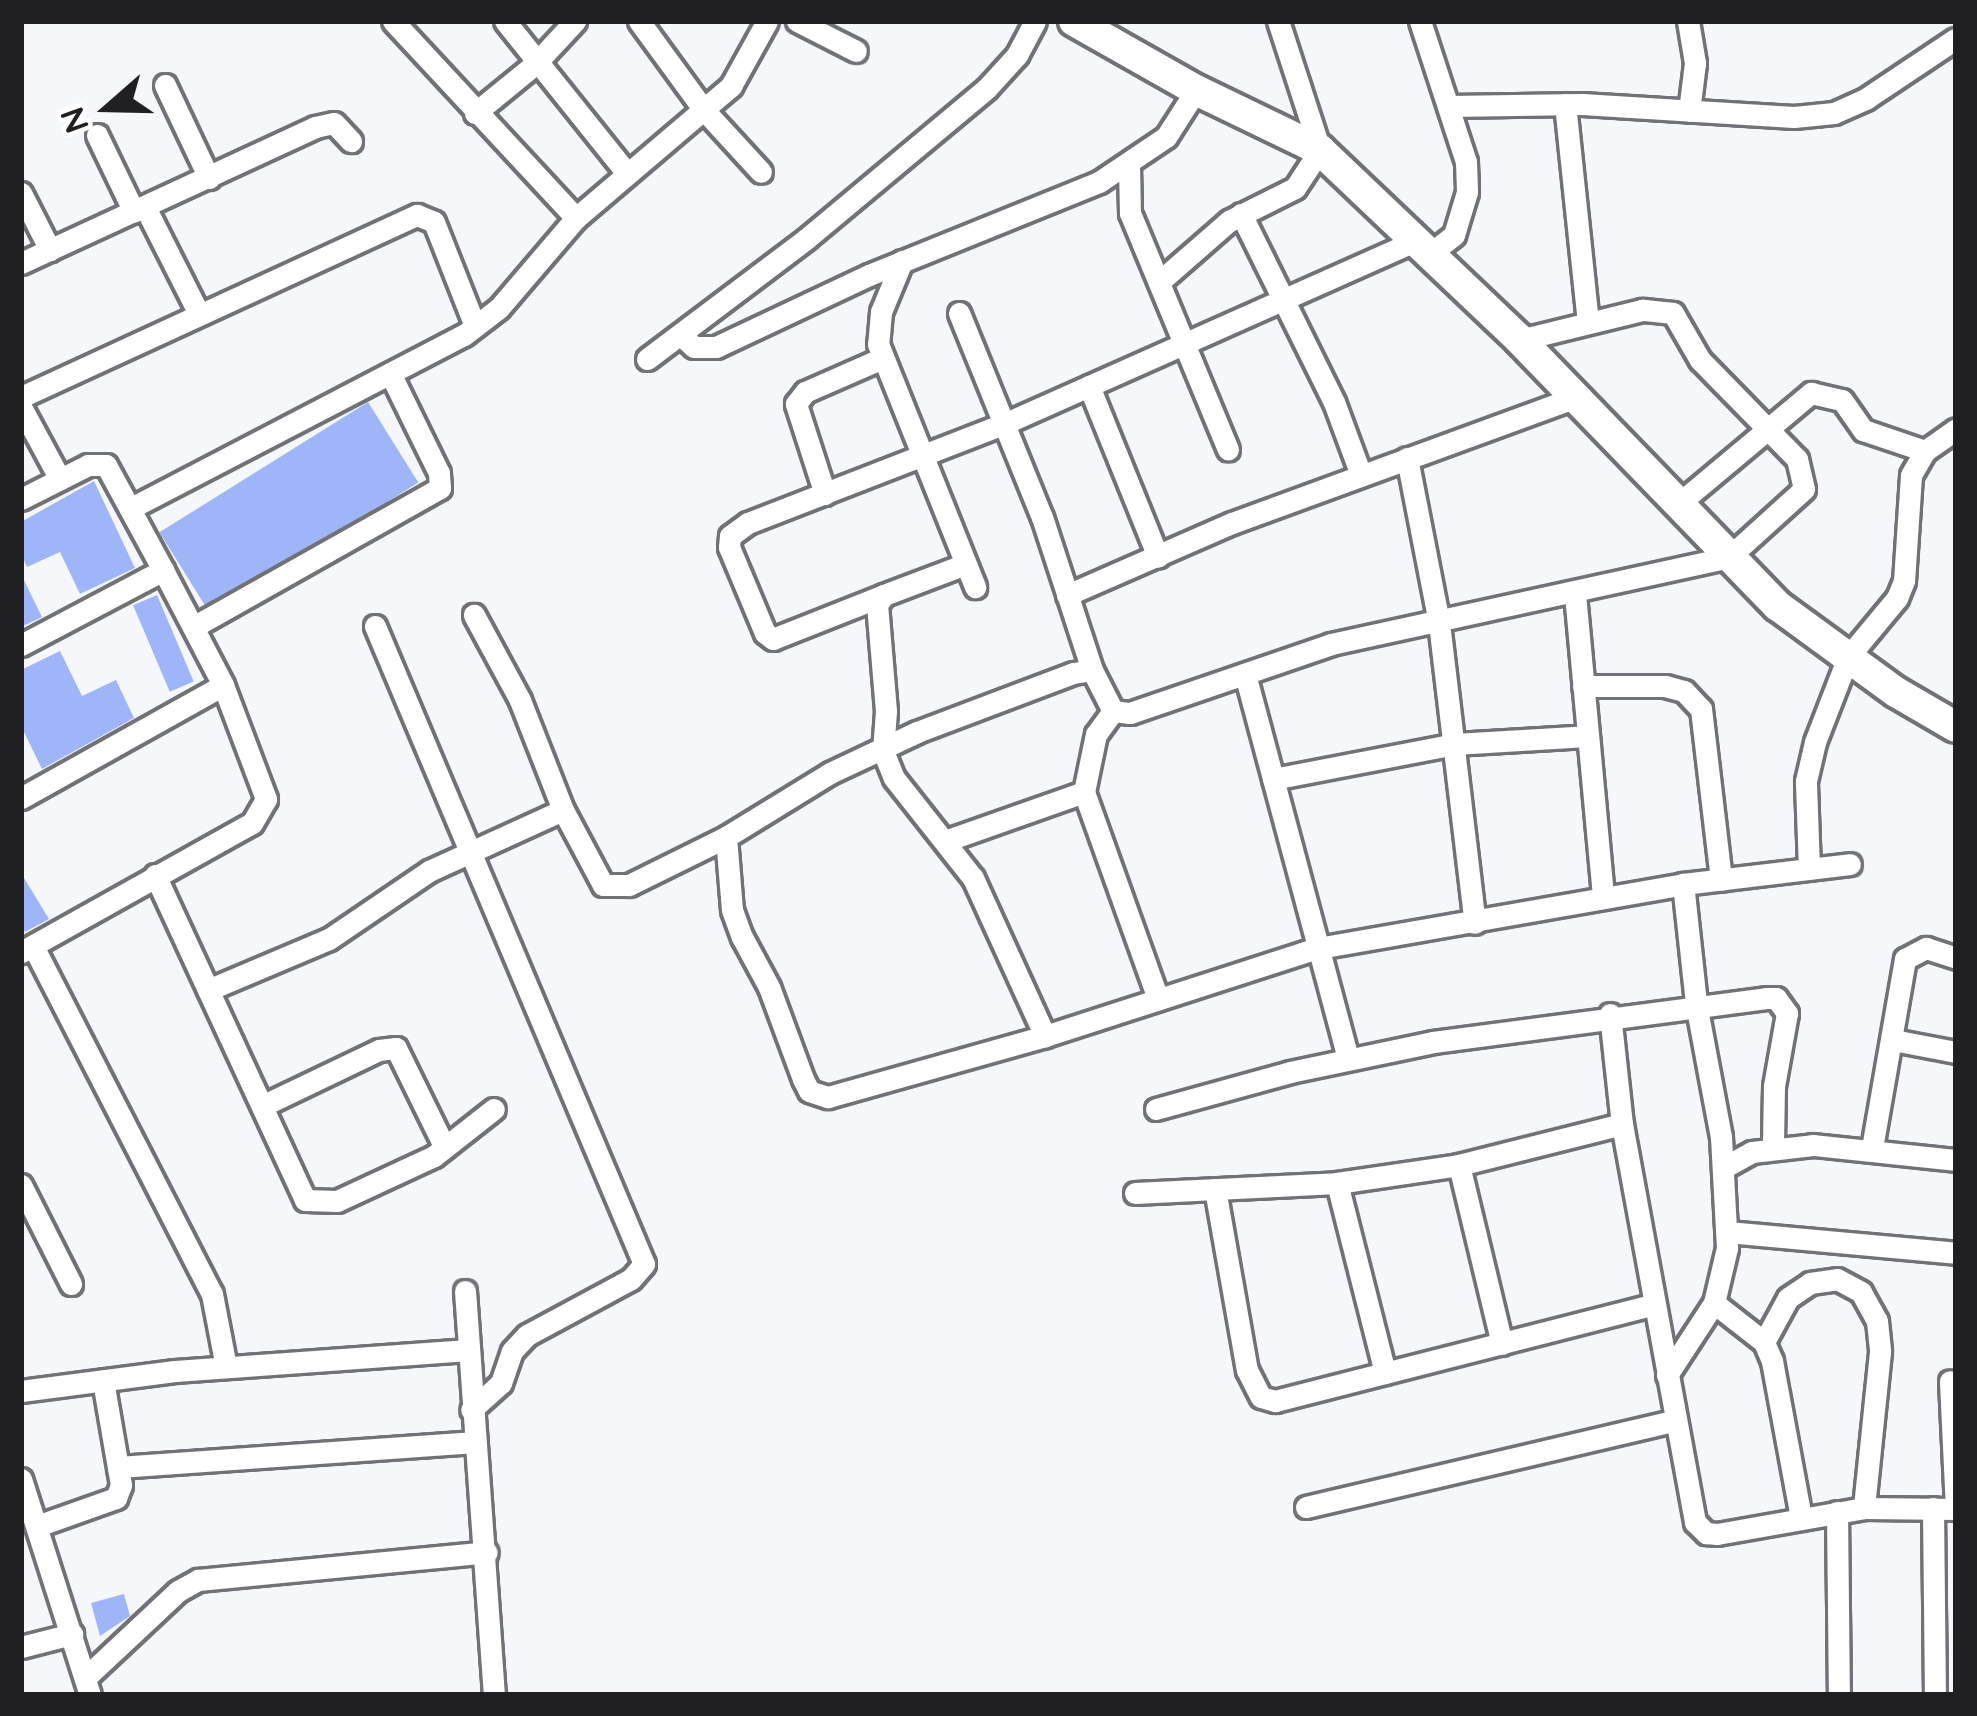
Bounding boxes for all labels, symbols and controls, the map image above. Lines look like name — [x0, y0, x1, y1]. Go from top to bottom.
north arrow — [48, 48, 168, 168]
text: N — [50, 102, 97, 139]

